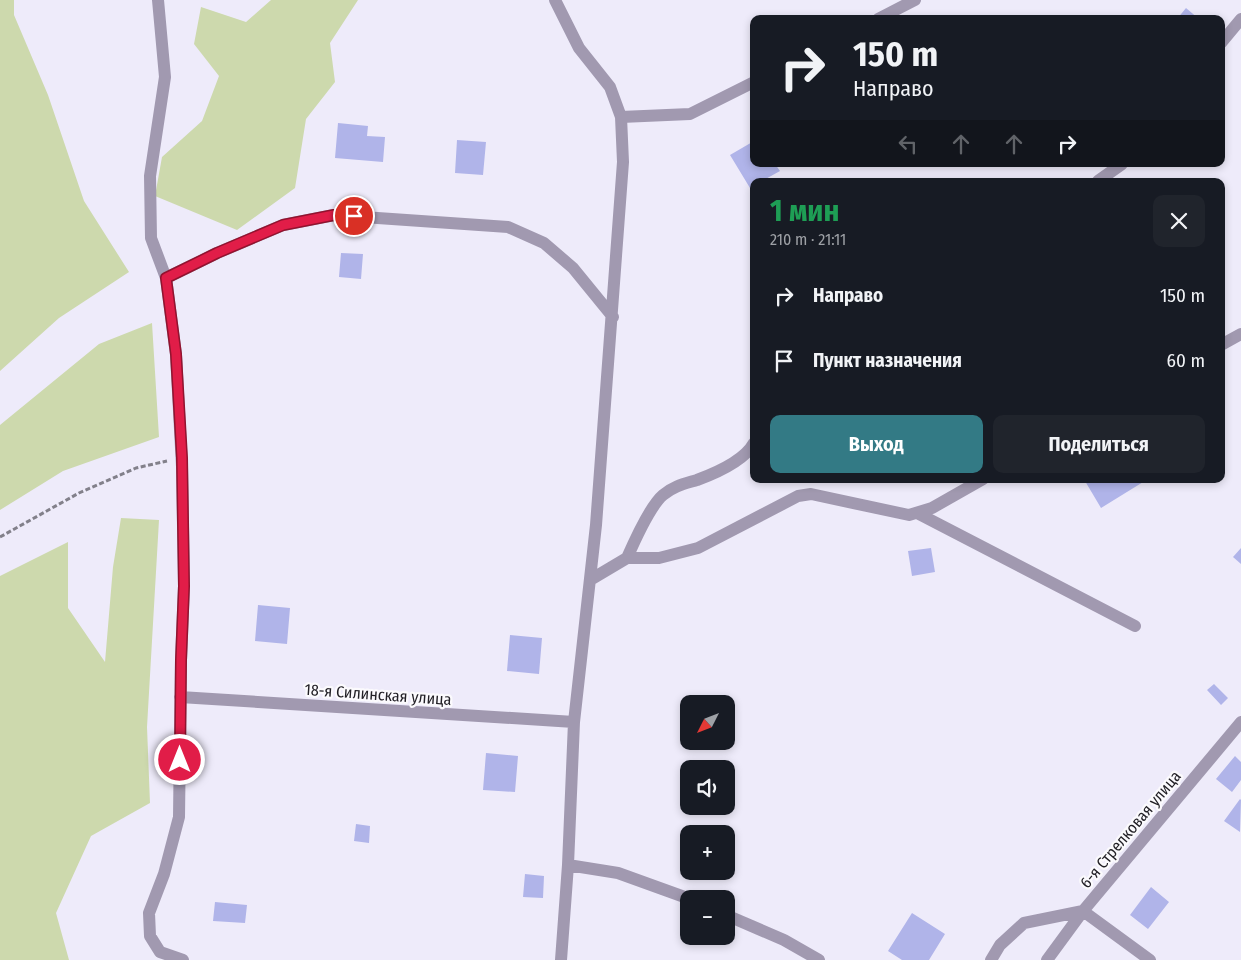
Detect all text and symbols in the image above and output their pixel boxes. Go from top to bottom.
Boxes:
text: 150 m [853,33,938,75]
icon: right [770,35,835,100]
text: Направо [853,75,934,102]
icon: left [894,130,922,158]
icon: ahead [947,130,975,158]
icon: ahead [1000,130,1028,158]
icon: right [1053,130,1081,158]
text: 1 мин [770,193,839,229]
pin [333,195,375,237]
button: close [1153,195,1205,247]
icon: arrive [340,202,368,230]
text: 210 m · 21:11 [770,230,846,249]
icon: right [770,282,798,310]
text: Направо [813,284,883,307]
text: 150 m [1160,284,1205,307]
icon: arrive [770,347,798,375]
text: Пункт назначения [813,349,962,372]
text: 60 m [1167,349,1205,372]
button: Выход [770,415,983,473]
button: Поделиться [993,415,1205,473]
street label: 18-я Силинская улица [304,680,452,709]
north arrow [680,695,735,750]
map controls [680,695,735,945]
position arrow [153,733,205,785]
button: sound [680,760,735,815]
street label: 6-я Стрелковая улица [1076,767,1185,892]
button: + [680,825,735,880]
button: − [680,890,735,945]

